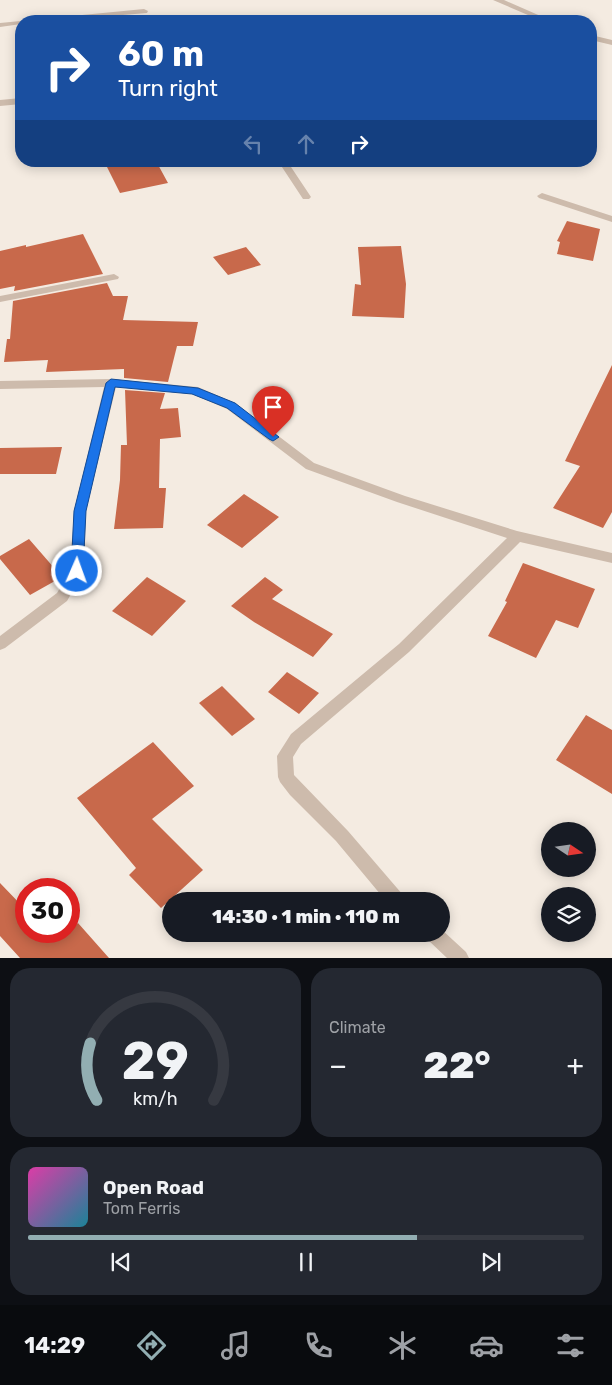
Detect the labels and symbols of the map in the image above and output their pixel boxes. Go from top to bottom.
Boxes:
pin [252,386,294,437]
position arrow [50,544,102,596]
north arrow [541,822,596,878]
speed limit sign: 30 [15,878,80,943]

